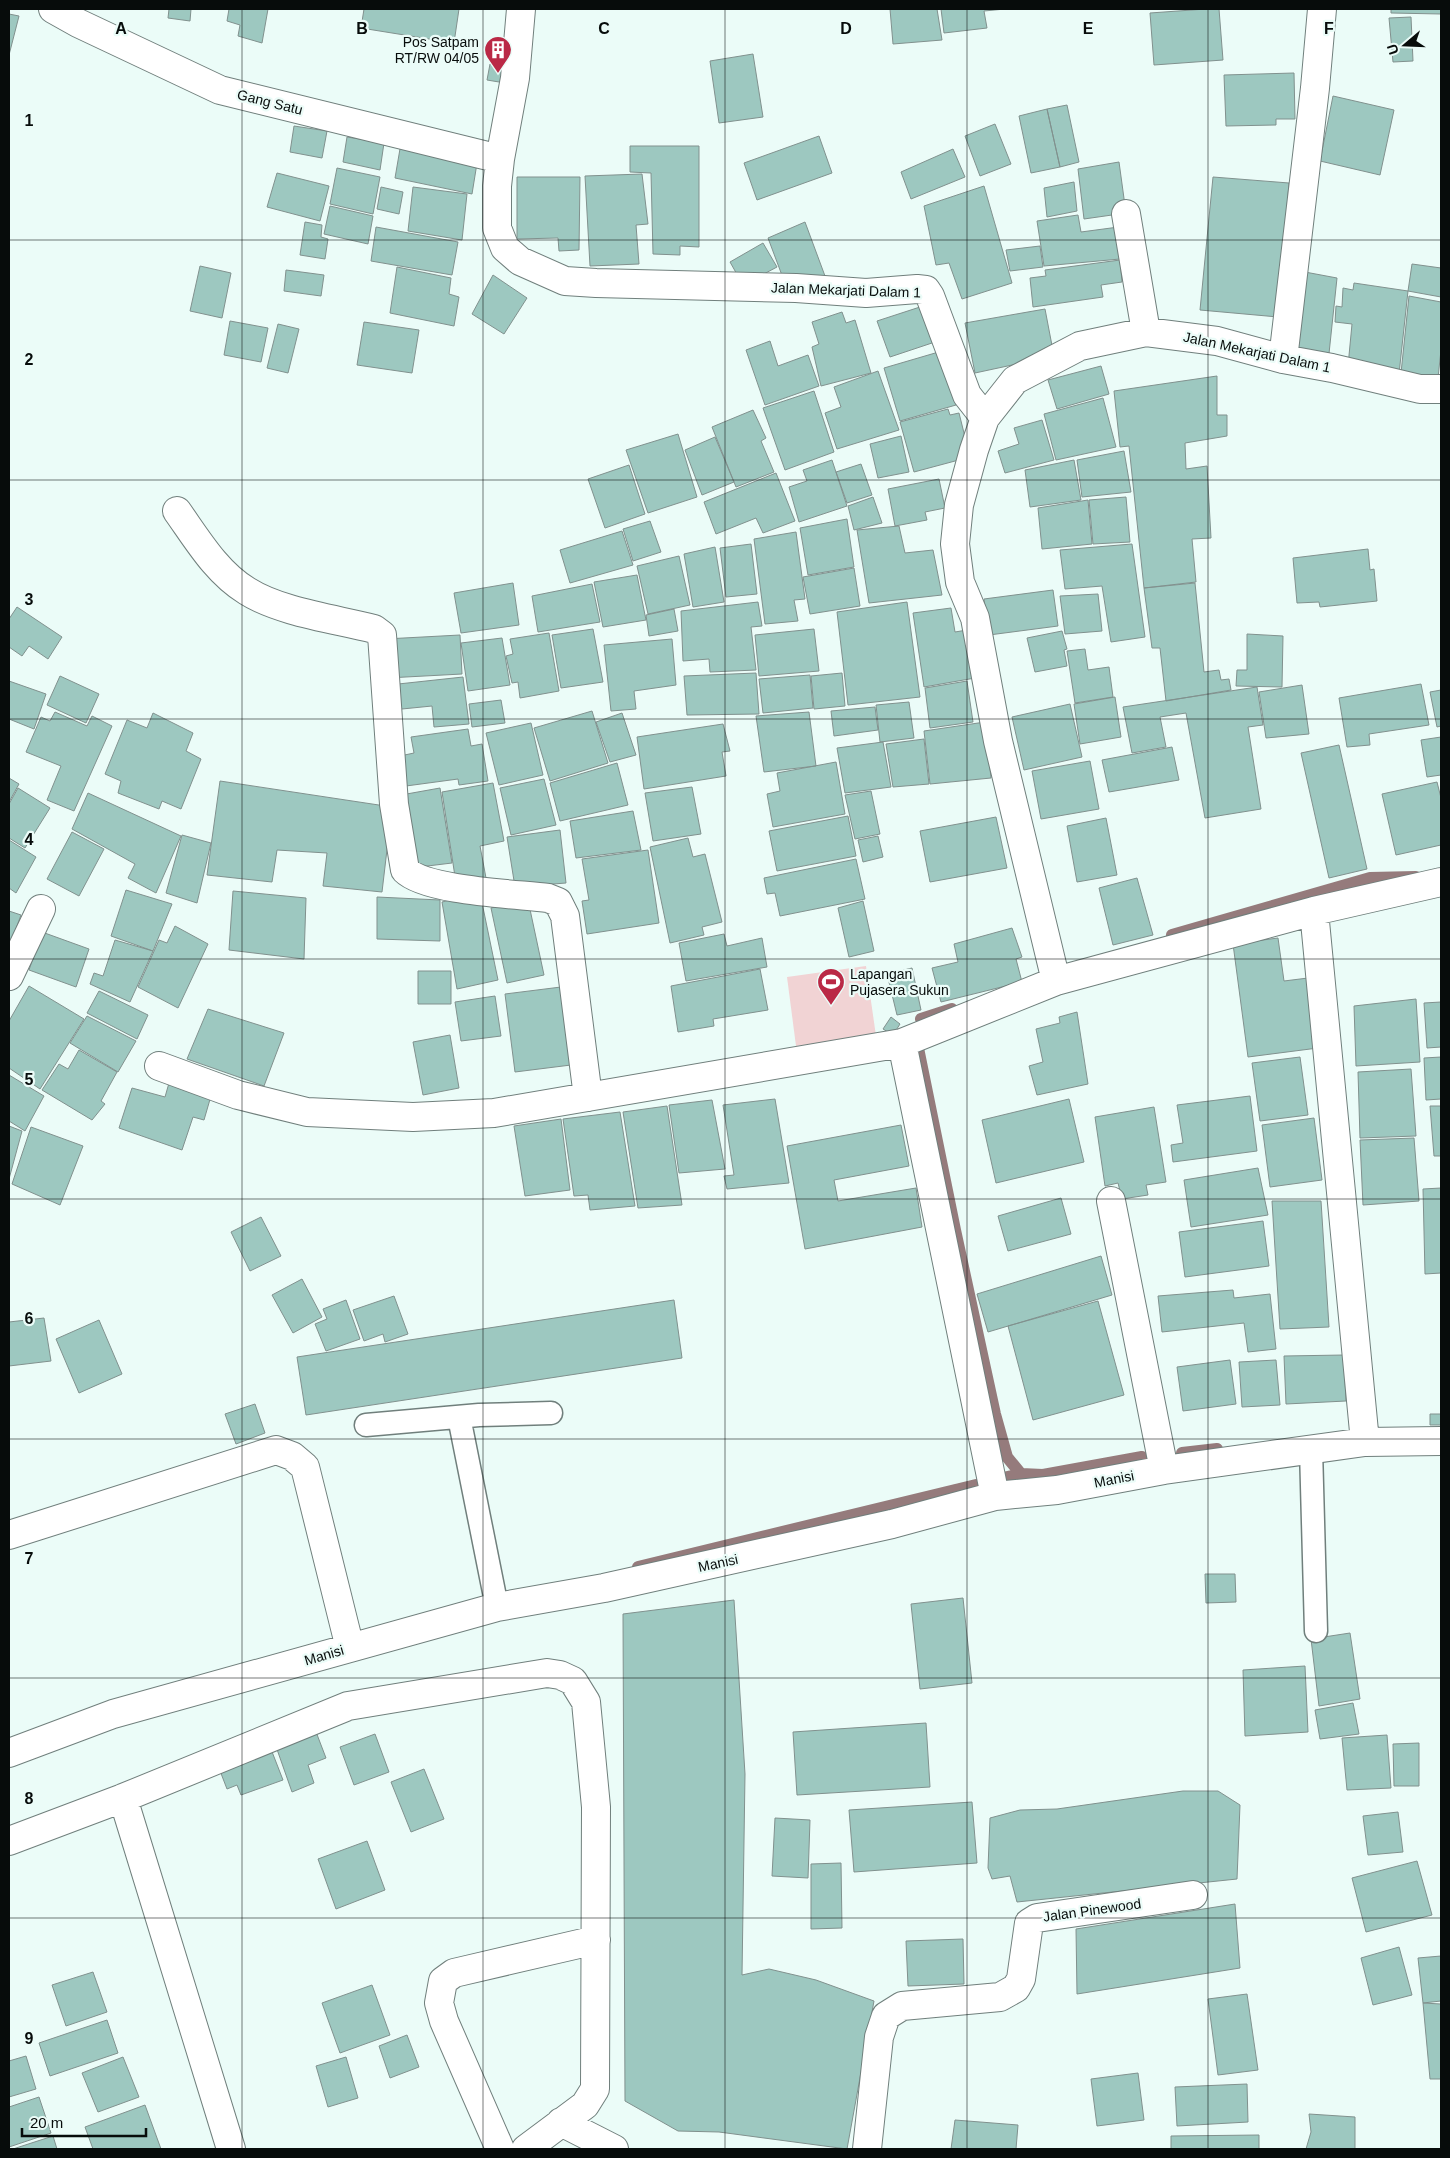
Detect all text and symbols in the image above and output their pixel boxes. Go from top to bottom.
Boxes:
text: A [115,20,127,37]
text: B [356,20,368,37]
text: C [598,20,610,37]
text: D [840,20,852,37]
text: E [1083,20,1094,37]
text: F [1324,20,1334,37]
north arrow [1380,20,1430,70]
place label: Pos Satpam RT/RW 04/05 [395,34,479,66]
building icon: Pos Satpam RT/RW 04/05 [483,35,513,74]
text: U [1383,42,1402,57]
street label: Gang Satu [236,86,304,118]
text: 1 [25,112,34,129]
street label: Jalan Mekarjati Dalam 1 [771,279,922,301]
street label: Jalan Mekarjati Dalam 1 [1182,329,1332,375]
text: 2 [25,351,34,368]
text: 3 [25,591,34,608]
text: 4 [25,831,34,848]
place label: Lapangan Pujasera Sukun [850,966,949,998]
sports icon: Lapangan Pujasera Sukun [816,967,846,1006]
text: 5 [25,1071,34,1088]
text: 6 [25,1310,34,1327]
street label: Manisi [1093,1467,1135,1491]
text: 7 [25,1550,34,1567]
street label: Manisi [697,1551,739,1575]
street label: Manisi [302,1642,346,1668]
text: 8 [25,1790,34,1807]
street label: Jalan Pinewood [1042,1895,1142,1925]
text: 9 [25,2030,34,2047]
scale bar [22,2106,146,2138]
text: 20 m [30,2114,63,2131]

